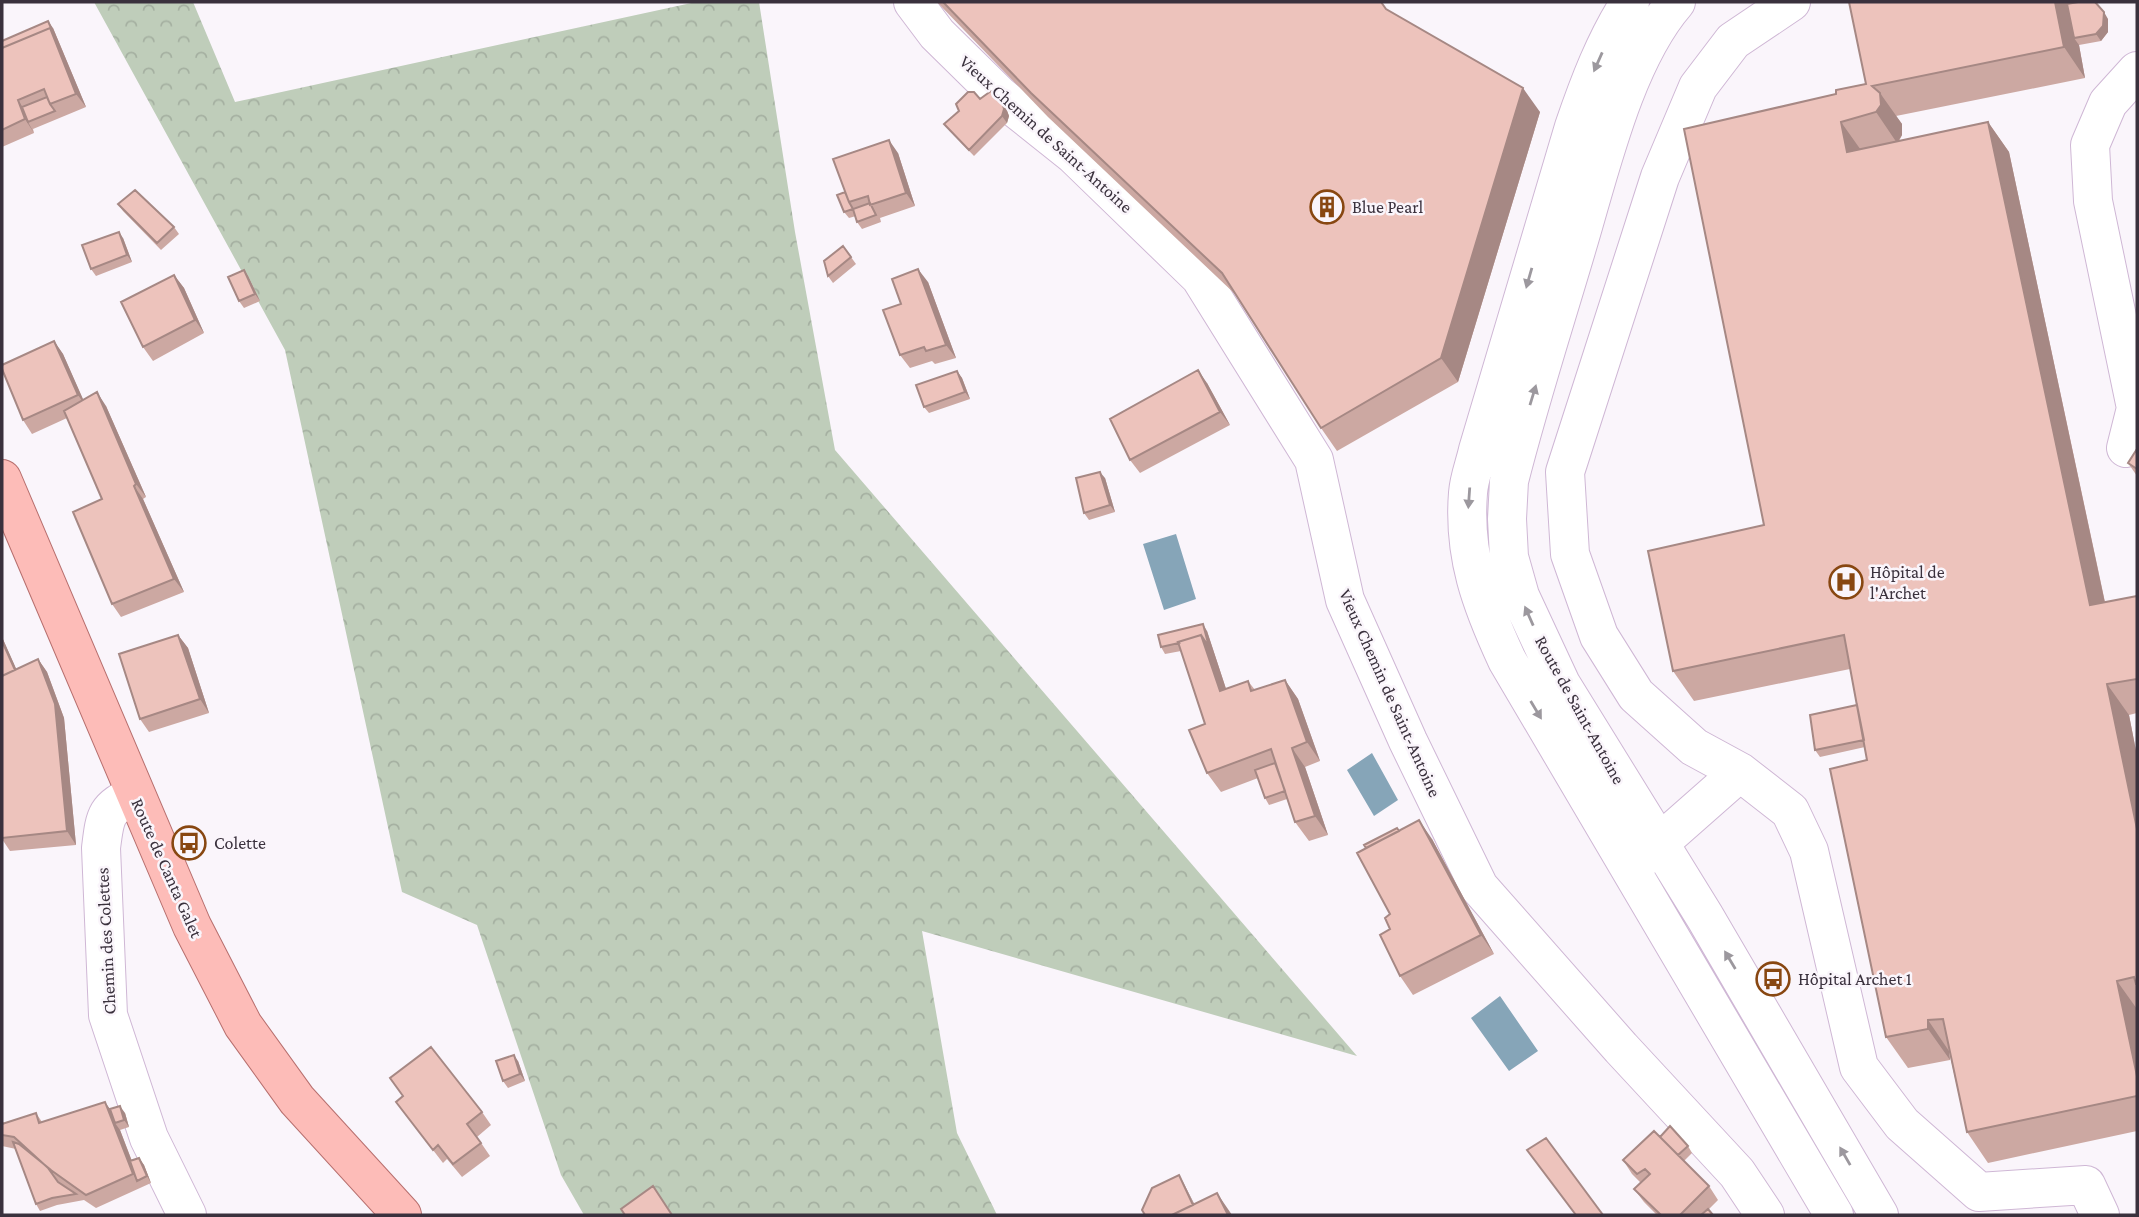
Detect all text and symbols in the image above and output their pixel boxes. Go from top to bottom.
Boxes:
street label: Vieux Chemin de Saint-Antoine [955,51,1137,217]
one-way arrow [1592,52,1604,72]
building icon: Blue Pearl [1308,188,1346,226]
place label: Blue Pearl [1352,197,1424,217]
one-way arrow [1523,268,1533,289]
one-way arrow [1528,385,1538,406]
one-way arrow [1463,487,1474,509]
place label: Hôpital de l'Archet [1870,562,1945,603]
hospital icon: Hôpital de l'Archet [1827,563,1865,601]
street label: Vieux Chemin de Saint-Antoine [1335,586,1445,800]
one-way arrow [1523,606,1535,626]
street label: Route de Saint-Antoine [1531,632,1629,788]
one-way arrow [1530,701,1542,720]
street label: Route de Canta Galet [127,795,207,942]
bus stop icon: Colette [170,824,208,862]
place label: Colette [214,833,266,853]
street label: Chemin des Colettes [92,867,120,1015]
one-way arrow [1724,951,1736,970]
bus stop icon: Hôpital Archet 1 [1754,960,1792,998]
place label: Hôpital Archet 1 [1798,969,1912,989]
one-way arrow [1839,1147,1851,1166]

